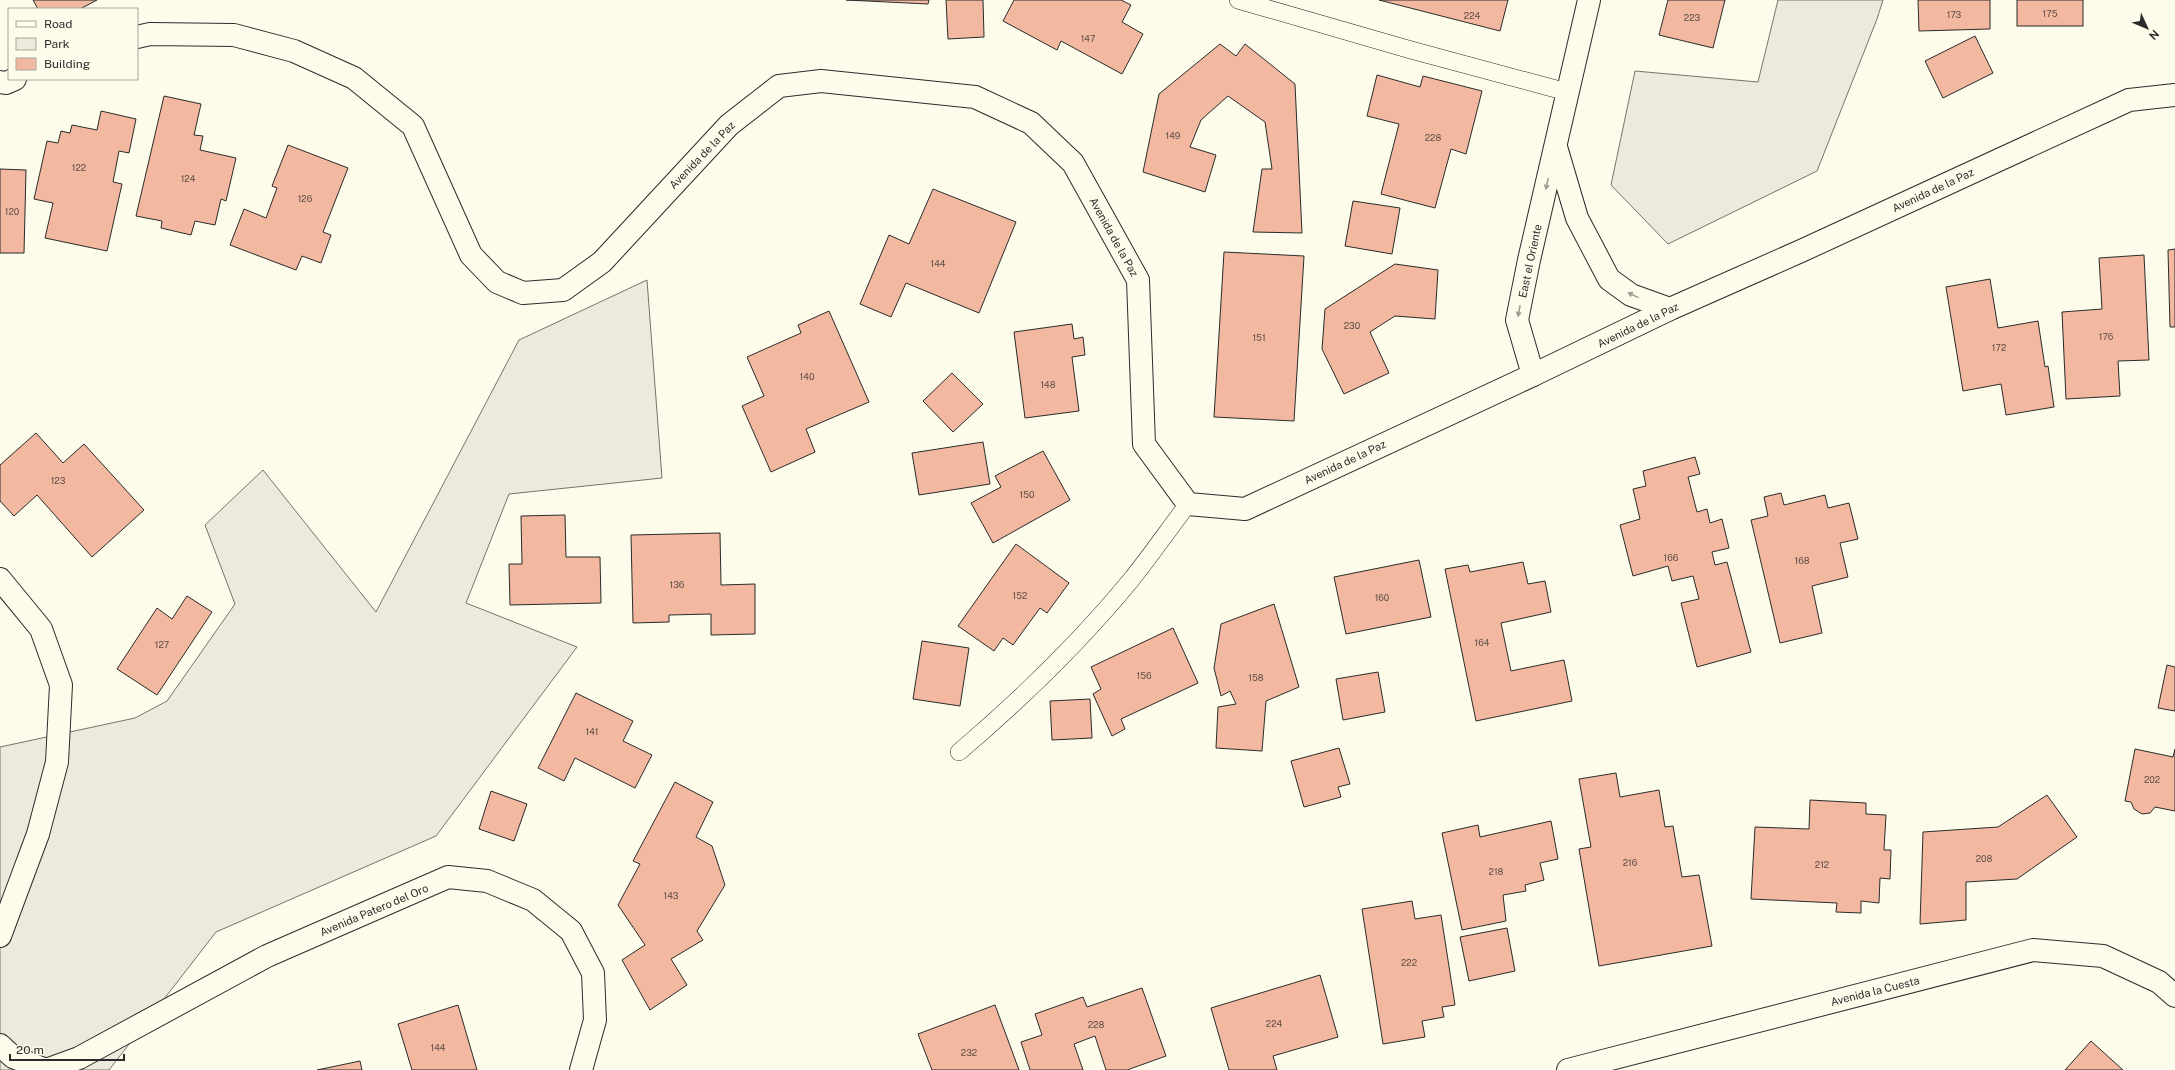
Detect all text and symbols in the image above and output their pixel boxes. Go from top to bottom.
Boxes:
legend [8,8,138,80]
house number: 175 [2043,8,2058,19]
north arrow [2127,8,2167,48]
house number: 173 [1947,9,1962,20]
house number: 224 [1464,10,1481,21]
house number: 223 [1684,12,1701,23]
text: Road [44,17,72,31]
text: N [2147,28,2161,42]
house number: 147 [1081,33,1095,44]
text: Park [44,37,70,51]
text: Building [44,57,90,71]
street label: Avenida de la Paz [667,119,737,191]
house number: 149 [1166,130,1181,141]
house number: 228 [1425,132,1441,143]
house number: 122 [72,162,86,173]
street label: Avenida de la Paz [1890,166,1976,214]
house number: 124 [181,173,196,184]
one-way arrow [1543,178,1549,190]
house number: 126 [298,193,313,204]
street label: Avenida de la Paz [1087,195,1141,279]
house number: 120 [5,206,20,217]
street label: East el Oriente [1516,223,1544,299]
house number: 144 [931,258,946,269]
one-way arrow [1628,292,1639,298]
street label: Avenida de la Paz [1595,300,1681,350]
one-way arrow [1516,305,1522,317]
house number: 230 [1344,320,1361,331]
house number: 176 [2099,331,2114,342]
house number: 151 [1252,332,1266,343]
house number: 172 [1992,342,2006,353]
house number: 140 [800,371,815,382]
house number: 148 [1040,379,1056,390]
street label: Avenida de la Paz [1302,438,1388,486]
house number: 123 [51,475,66,486]
house number: 150 [1020,489,1035,500]
house number: 166 [1664,552,1679,563]
house number: 168 [1794,555,1810,566]
house number: 136 [670,579,685,590]
house number: 152 [1013,590,1027,601]
house number: 160 [1375,592,1390,603]
house number: 164 [1475,637,1490,648]
house number: 127 [155,639,169,650]
house number: 156 [1136,670,1152,681]
house number: 158 [1248,672,1264,683]
house number: 141 [586,726,598,737]
house number: 202 [2144,774,2160,785]
house number: 208 [1976,853,1992,864]
house number: 216 [1623,857,1638,868]
house number: 212 [1815,859,1829,870]
house number: 218 [1489,866,1504,877]
street label: Avenida Patero del Oro [318,882,430,938]
house number: 143 [664,890,679,901]
house number: 222 [1401,957,1417,968]
street label: Avenida la Cuesta [1829,974,1921,1008]
house number: 224 [1266,1018,1283,1029]
house number: 228 [1088,1019,1104,1030]
scale bar [10,1036,124,1062]
house number: 144 [431,1042,446,1053]
text: 20 m [16,1043,44,1057]
house number: 232 [961,1047,977,1058]

